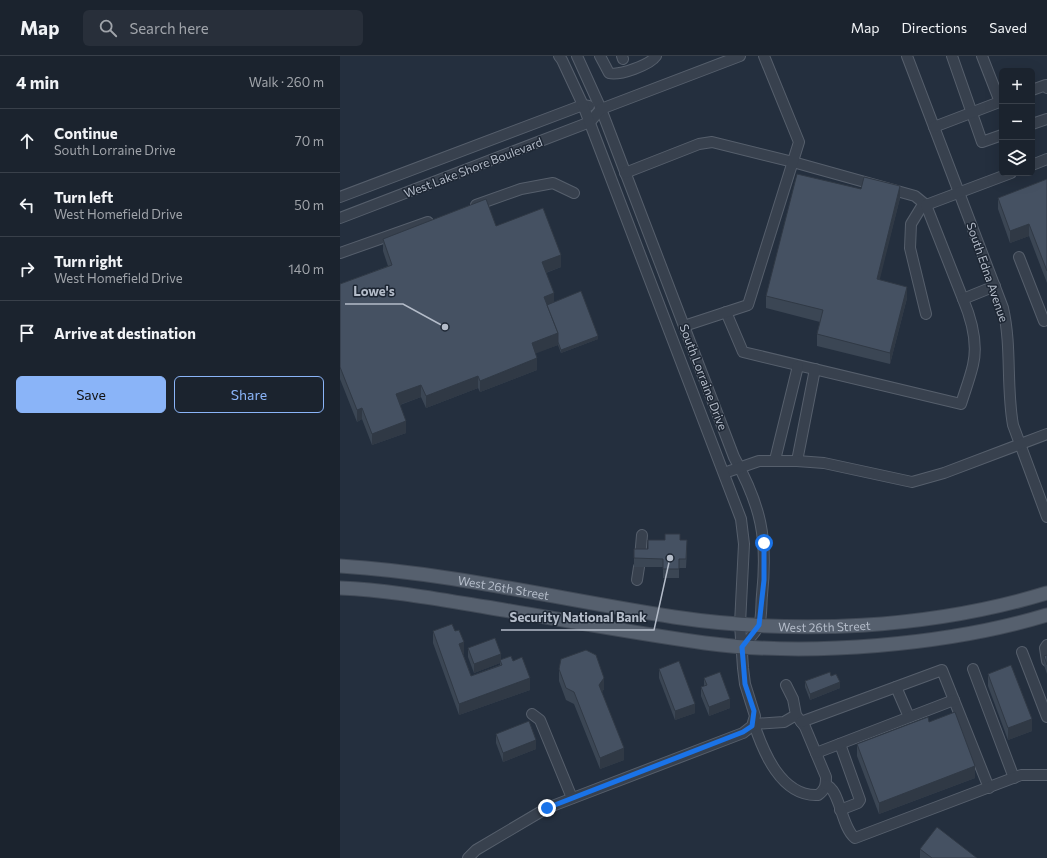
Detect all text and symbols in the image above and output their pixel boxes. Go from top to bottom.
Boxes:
search box [83,10,363,46]
text: Map [20,16,59,39]
icon: search [97,17,119,39]
text: Search here [129,19,209,37]
text: Map [851,19,880,36]
text: Directions [902,19,967,36]
text: Saved [989,19,1027,36]
map controls [999,68,1035,176]
button: + [999,68,1035,104]
text: 4 min [16,72,59,93]
text: Walk · 260 m [249,74,324,90]
button: − [999,104,1035,140]
text: Continue [54,124,118,142]
icon: ahead [16,130,38,152]
text: 70 m [295,133,324,149]
street label: West Lake Shore Boulevard [402,134,544,200]
button: layers [999,140,1035,176]
text: South Lorraine Drive [54,142,176,158]
text: Turn left [54,188,113,206]
icon: left [16,194,38,216]
text: 50 m [294,197,324,213]
text: West Homefield Drive [54,206,183,222]
street label: South Edna Avenue [964,220,1012,324]
text: Turn right [54,252,123,270]
icon: right [16,258,38,280]
text: 140 m [288,261,324,277]
text: West Homefield Drive [54,270,183,286]
callout: Lowe's [345,279,403,304]
text: Lowe's [353,283,395,299]
icon: arrive [16,322,38,344]
street label: South Lorraine Drive [677,322,731,432]
text: Arrive at destination [54,324,196,342]
button: Save [16,376,166,413]
button: Share [174,376,324,413]
route start [755,534,773,552]
street label: West 26th Street [457,573,550,602]
callout: Security National Bank [501,605,654,630]
text: Security National Bank [510,609,647,625]
street label: West 26th Street [778,618,871,634]
route end [538,799,556,817]

